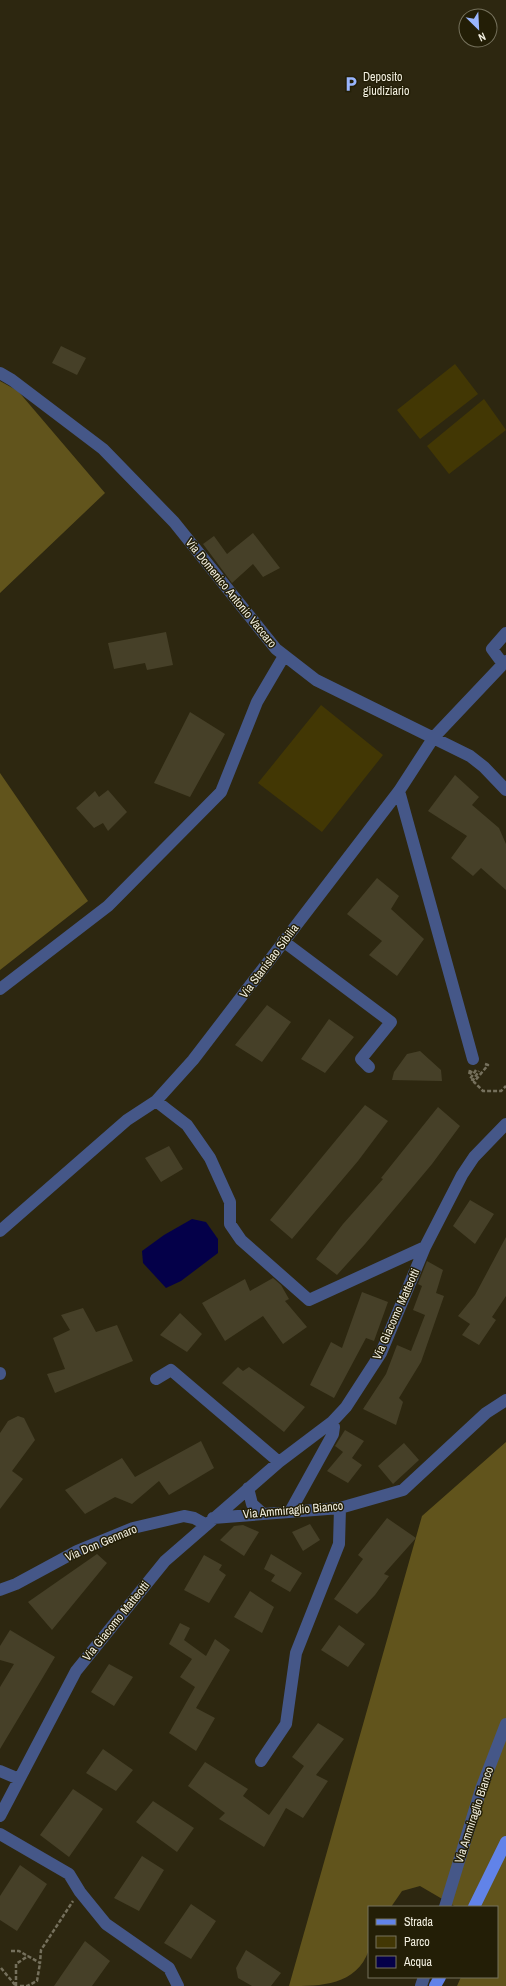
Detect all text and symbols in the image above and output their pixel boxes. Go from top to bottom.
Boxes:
north arrow [458,8,498,48]
text: N [476,29,488,45]
place label: Deposito giudiziario [363,69,410,99]
parking icon: Deposito giudiziario [342,75,360,93]
street label: Via Domenico Antonio Vaccaro [182,535,280,651]
street label: Via Stanislao Sibilia [236,920,302,1001]
street label: Via Giacomo Matteotti [369,1266,423,1362]
street label: Via Ammiraglio Bianco [242,1498,344,1522]
street label: Via Don Gennaro [63,1521,139,1565]
street label: Via Giacomo Matteotti [79,1578,153,1664]
street label: Via Ammiraglio Bianco [451,1765,497,1865]
legend [368,1906,498,1978]
text: Strada [404,1914,434,1930]
text: Parco [404,1934,430,1950]
text: Acqua [403,1954,432,1970]

